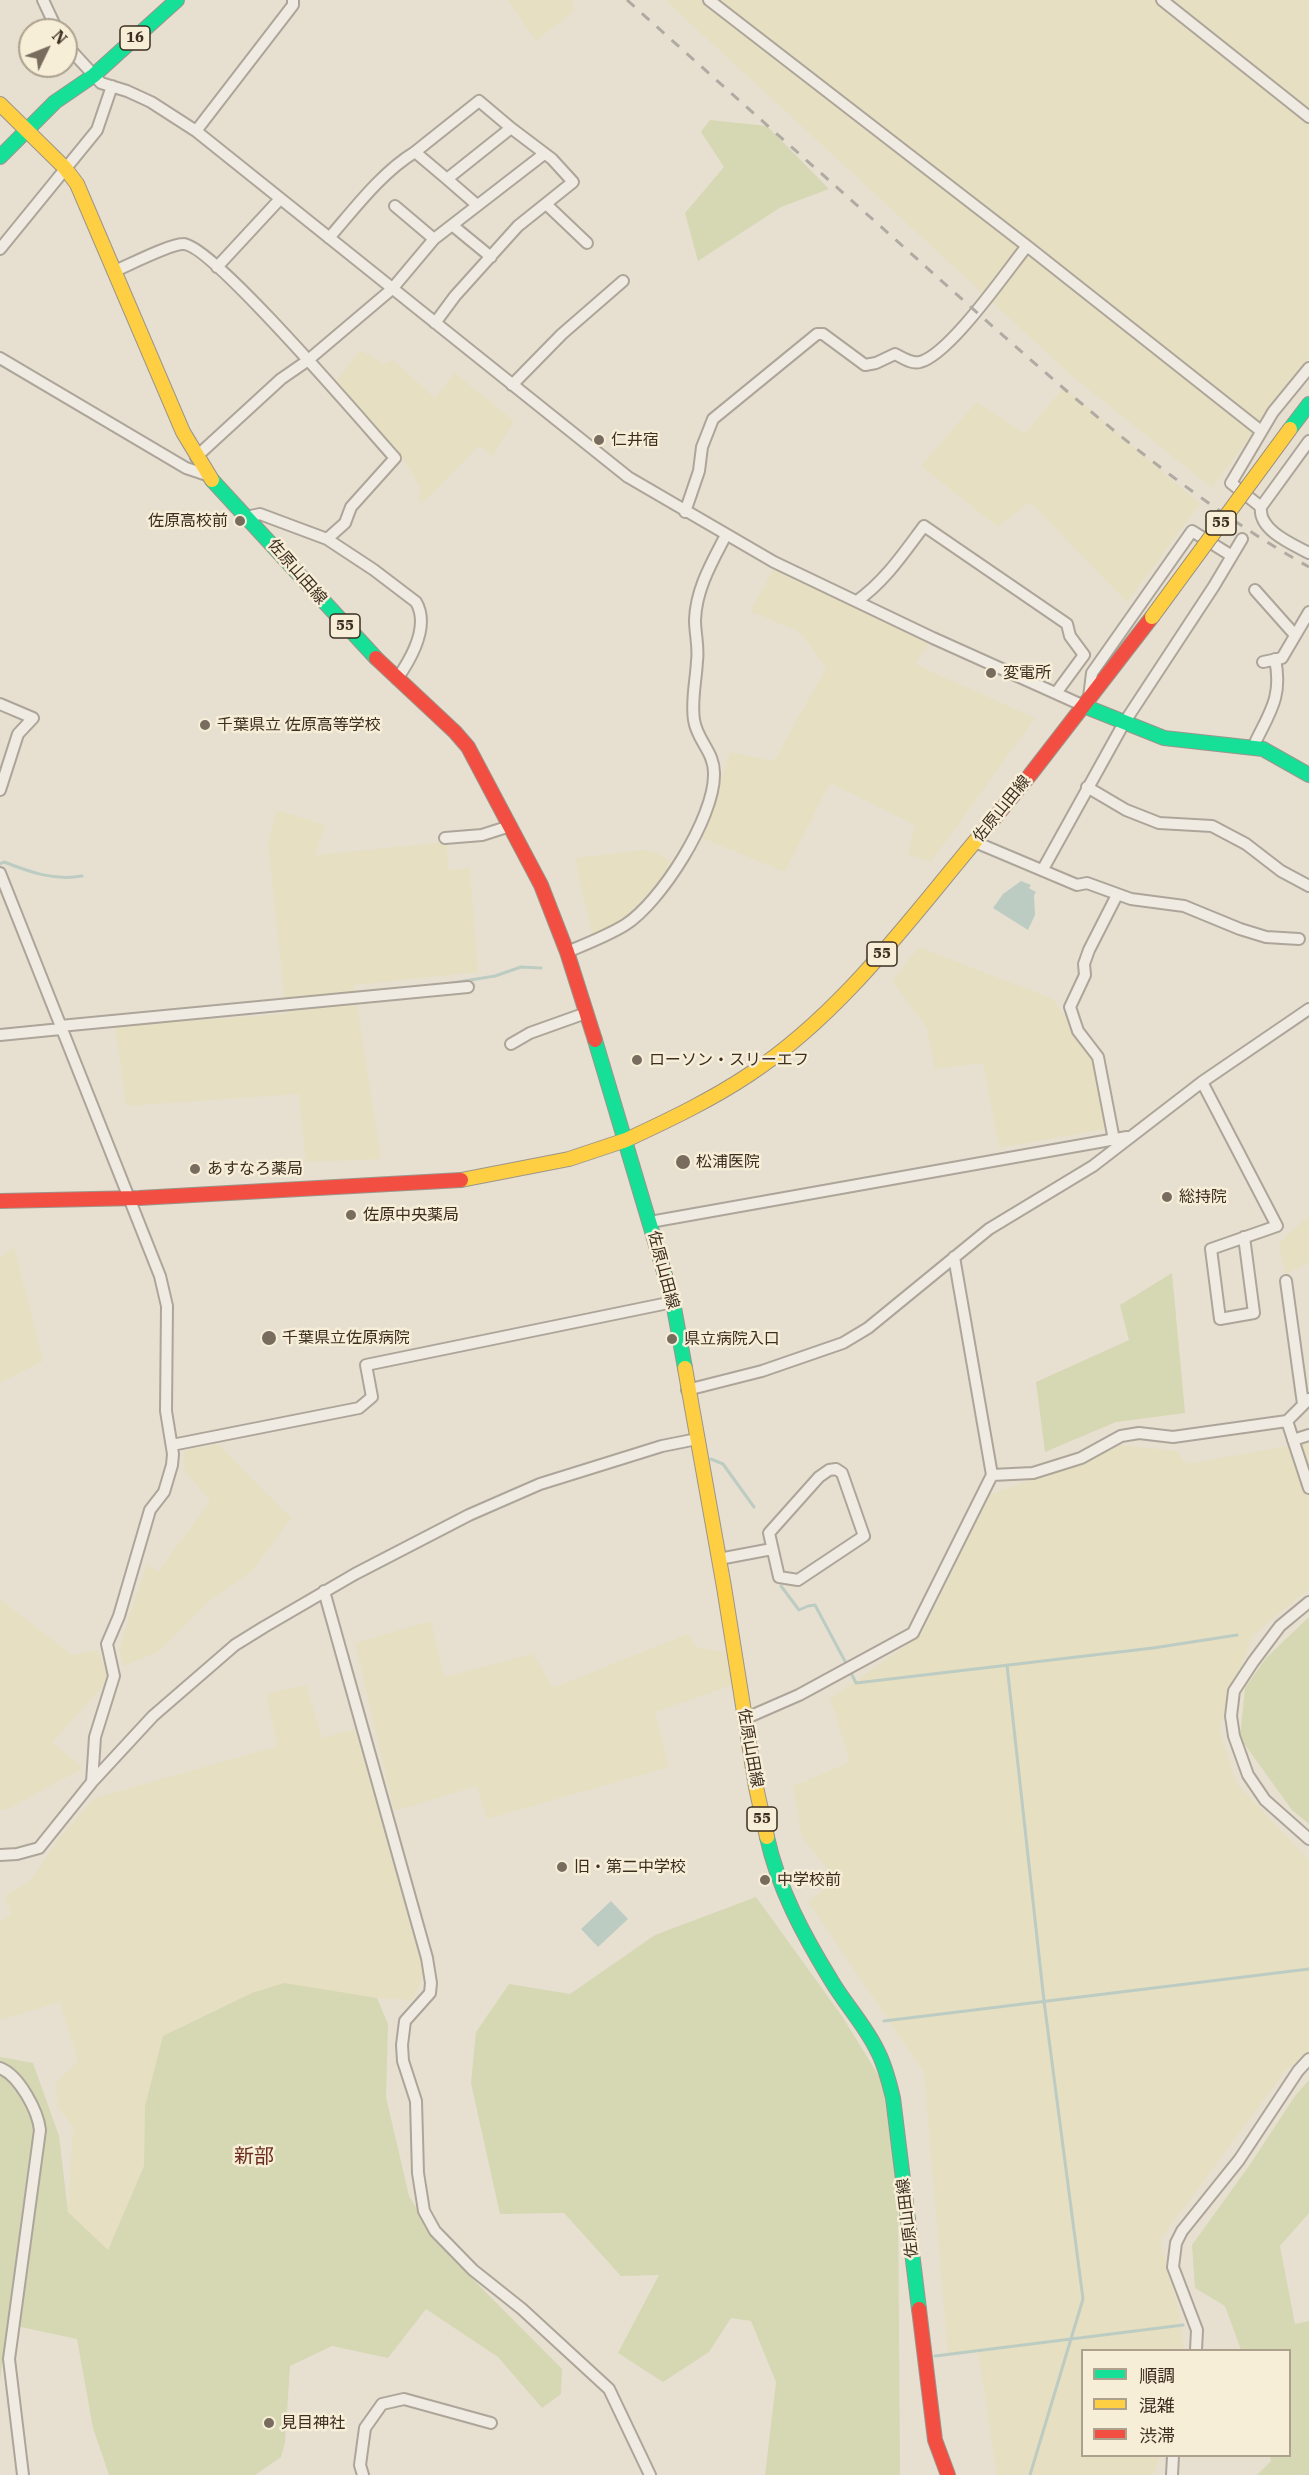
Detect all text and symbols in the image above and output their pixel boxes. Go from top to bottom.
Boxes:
north arrow [18,18,78,78]
text: N [48,26,71,49]
road number: 16 [120,26,150,50]
place label: 仁井宿 [611,430,659,450]
marker: 仁井宿 [592,433,606,447]
place label: 佐原高校前 [148,511,228,531]
road number: 55 [1206,511,1236,535]
marker: 佐原高校前 [233,514,247,528]
street label: 佐原山田線 [264,536,330,608]
road number: 55 [330,614,360,638]
place label: 変電所 [1003,663,1051,683]
marker: 変電所 [984,666,998,680]
place label: 千葉県立 佐原高等学校 [217,715,381,735]
marker: 千葉県立 佐原高等学校 [198,718,212,732]
street label: 佐原山田線 [969,772,1035,846]
road number: 55 [867,942,897,966]
place label: ローソン・スリーエフ [649,1050,809,1070]
marker: ローソン・スリーエフ [630,1053,644,1067]
place label: 松浦医院 [696,1152,760,1172]
marker: 松浦医院 [674,1153,692,1171]
place label: あすなろ薬局 [207,1159,303,1179]
marker: あすなろ薬局 [188,1162,202,1176]
place label: 総持院 [1179,1187,1227,1207]
marker: 総持院 [1160,1190,1174,1204]
place label: 佐原中央薬局 [363,1205,459,1225]
marker: 佐原中央薬局 [344,1208,358,1222]
street label: 佐原山田線 [643,1229,683,1311]
place label: 千葉県立佐原病院 [282,1328,410,1348]
marker: 千葉県立佐原病院 [260,1329,278,1347]
place label: 県立病院入口 [684,1329,780,1349]
marker: 県立病院入口 [665,1332,679,1346]
street label: 佐原山田線 [734,1707,766,1789]
road number: 55 [747,1807,777,1831]
place label: 旧・第二中学校 [574,1857,686,1877]
marker: 旧・第二中学校 [555,1860,569,1874]
place label: 中学校前 [777,1870,841,1890]
marker: 中学校前 [758,1873,772,1887]
district label: 新部 [234,2145,274,2169]
street label: 佐原山田線 [894,2177,922,2259]
legend [1081,2349,1291,2457]
text: 順調 [1139,2364,1175,2387]
text: 混雑 [1139,2394,1175,2417]
place label: 見目神社 [281,2413,345,2433]
marker: 見目神社 [262,2416,276,2430]
text: 渋滞 [1139,2424,1175,2447]

